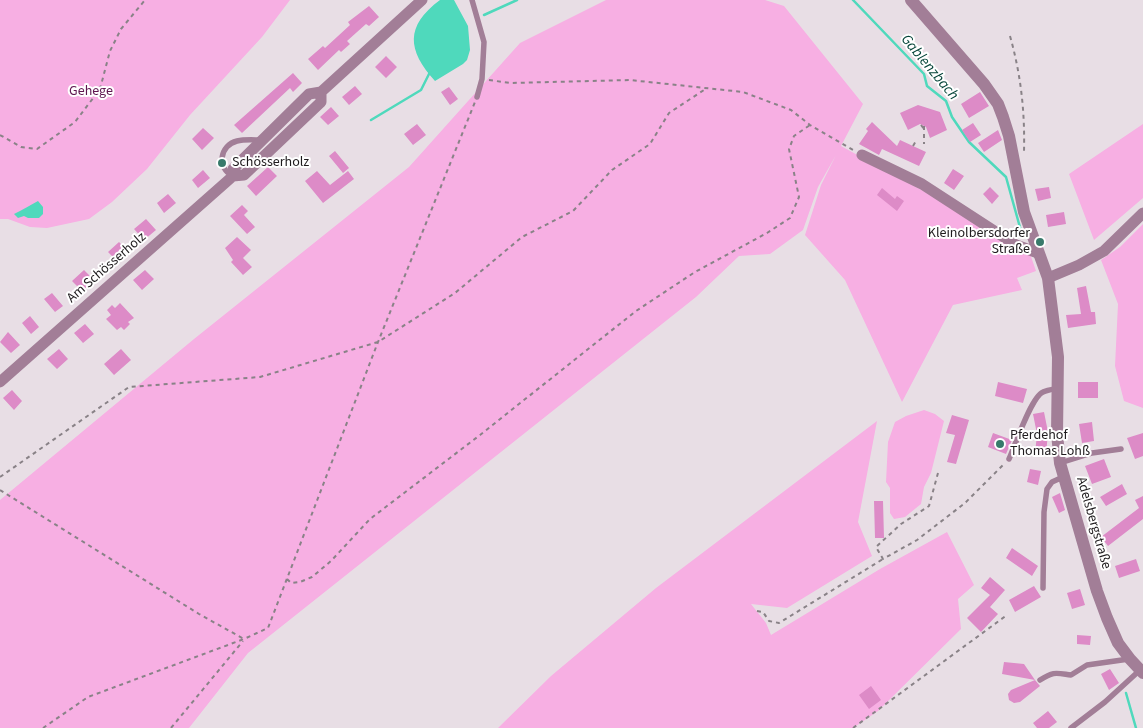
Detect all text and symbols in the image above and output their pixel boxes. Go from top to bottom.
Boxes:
water label: Gablenzbach [896,31,962,105]
park label: Gehege [69,84,113,100]
place label: Schösserholz [232,155,309,171]
marker: Schösserholz [216,157,228,169]
place label: Kleinolbersdorfer Straße [928,226,1030,258]
street label: Am Schösserholz [64,229,150,307]
marker: Kleinolbersdorfer Straße [1034,236,1046,248]
place label: Pferdehof Thomas Lohß [1010,428,1090,461]
marker: Pferdehof Thomas Lohß [994,438,1006,450]
street label: Adelsbergstraße [1072,475,1114,571]

